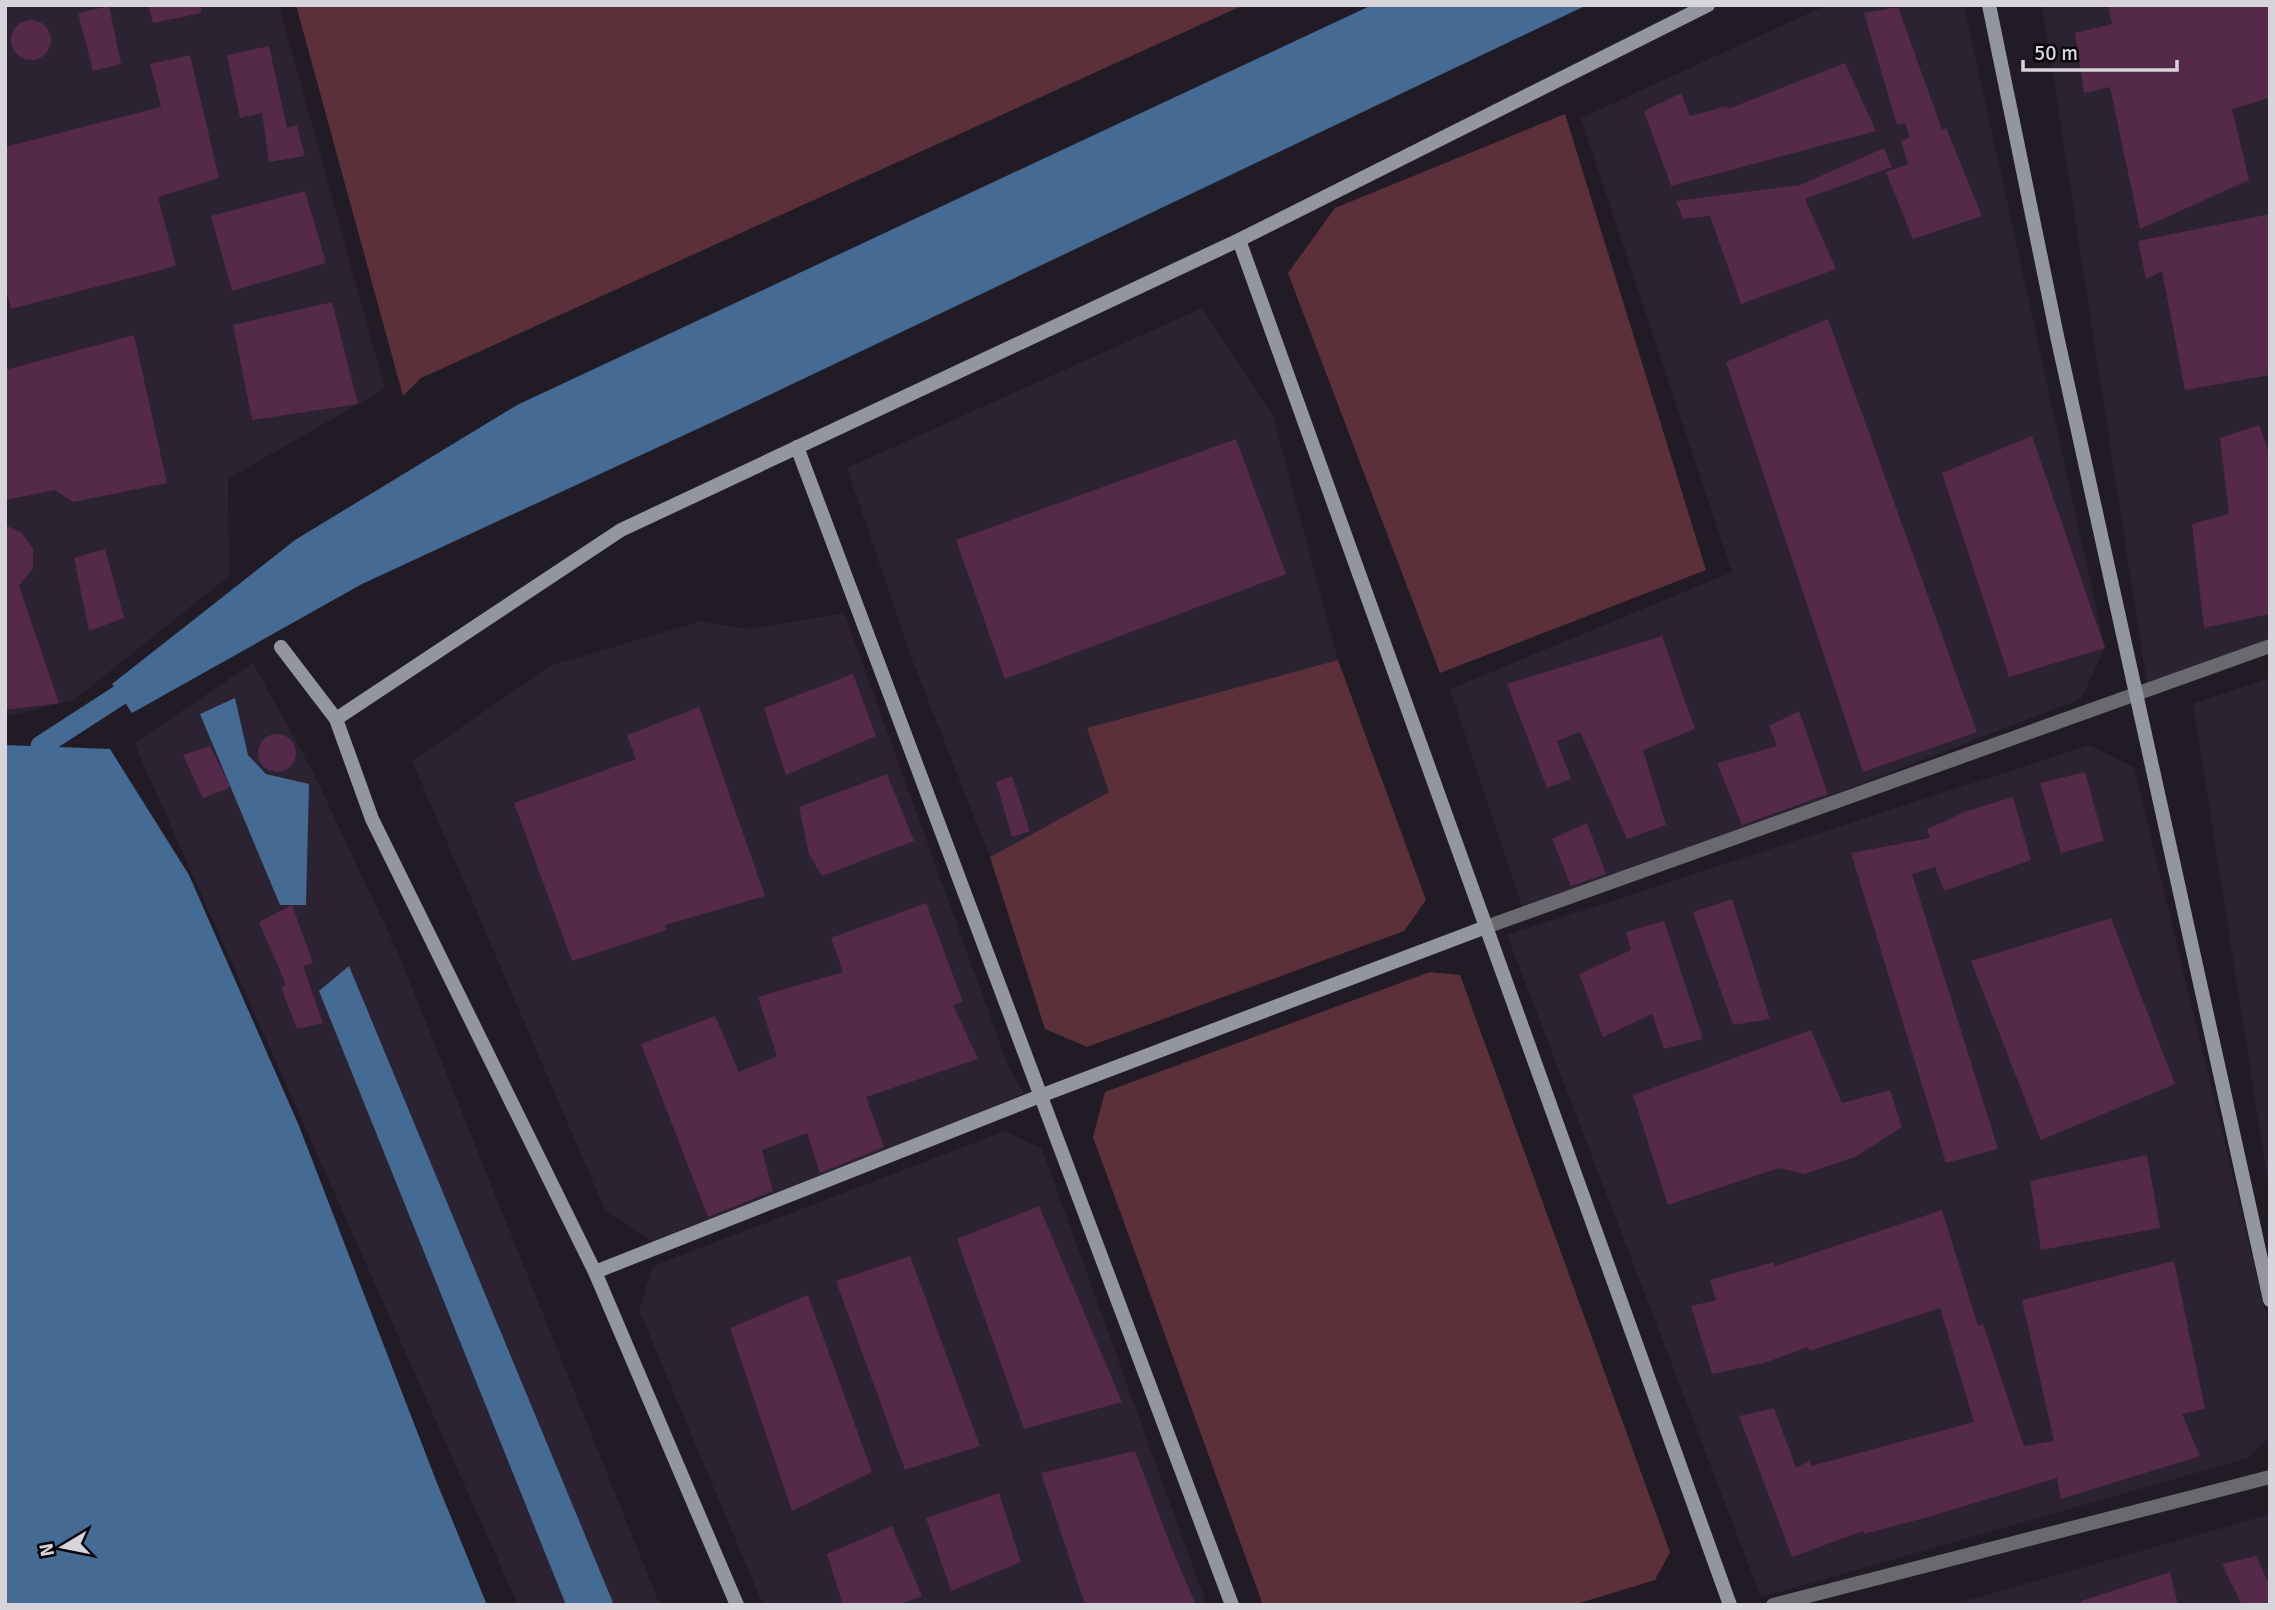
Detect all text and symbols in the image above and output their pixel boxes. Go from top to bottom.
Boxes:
scale bar [2023,28,2177,72]
text: 50 m [2034,40,2078,66]
north arrow [28,1512,98,1582]
text: N [34,1541,60,1558]

